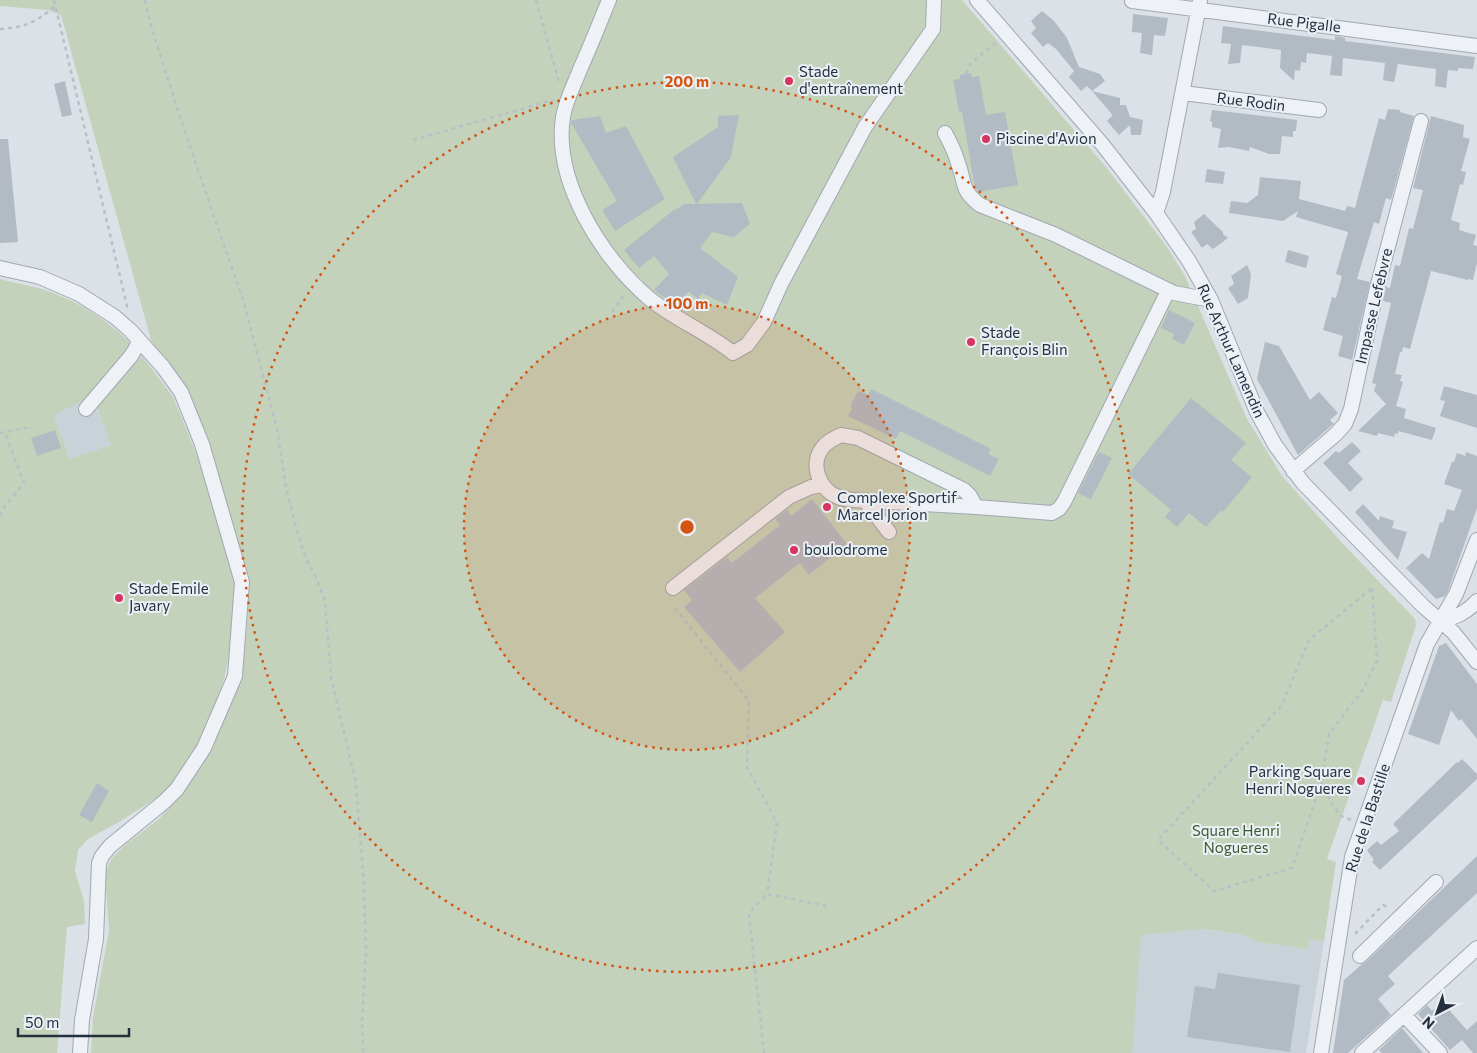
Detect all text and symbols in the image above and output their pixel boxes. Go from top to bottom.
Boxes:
street label: Rue Pigalle [1266,9,1342,35]
place label: Stade d'entraînement [799,62,903,97]
text: 200 m [665,72,709,90]
marker: Stade d'entraînement [783,75,795,87]
street label: Rue Rodin [1216,88,1286,114]
place label: Piscine d'Avion [996,129,1097,147]
marker: Piscine d'Avion [980,133,992,145]
street label: Impasse Lefebvre [1351,246,1395,365]
street label: Rue Arthur Lamendin [1194,281,1270,420]
text: 100 m [666,294,708,312]
place label: Stade François Blin [981,323,1068,358]
marker: Stade François Blin [965,336,977,348]
place label: Complexe Sportif Marcel Jorion [837,488,957,523]
marker: Complexe Sportif Marcel Jorion [821,501,833,513]
centre of rings [678,518,696,536]
place label: boulodrome [804,540,887,558]
marker: boulodrome [788,544,800,556]
place label: Stade Emile Javary [129,579,209,614]
marker: Stade Emile Javary [113,592,125,604]
street label: Rue de la Bastille [1341,761,1393,874]
place label: Parking Square Henri Nogueres [1245,762,1351,797]
marker: Parking Square Henri Nogueres [1355,775,1367,787]
park label: Square Henri Nogueres [1192,821,1280,856]
north arrow [1412,988,1462,1038]
scale bar [18,1006,129,1038]
text: 50 m [25,1013,59,1031]
text: N [1419,1013,1438,1033]

